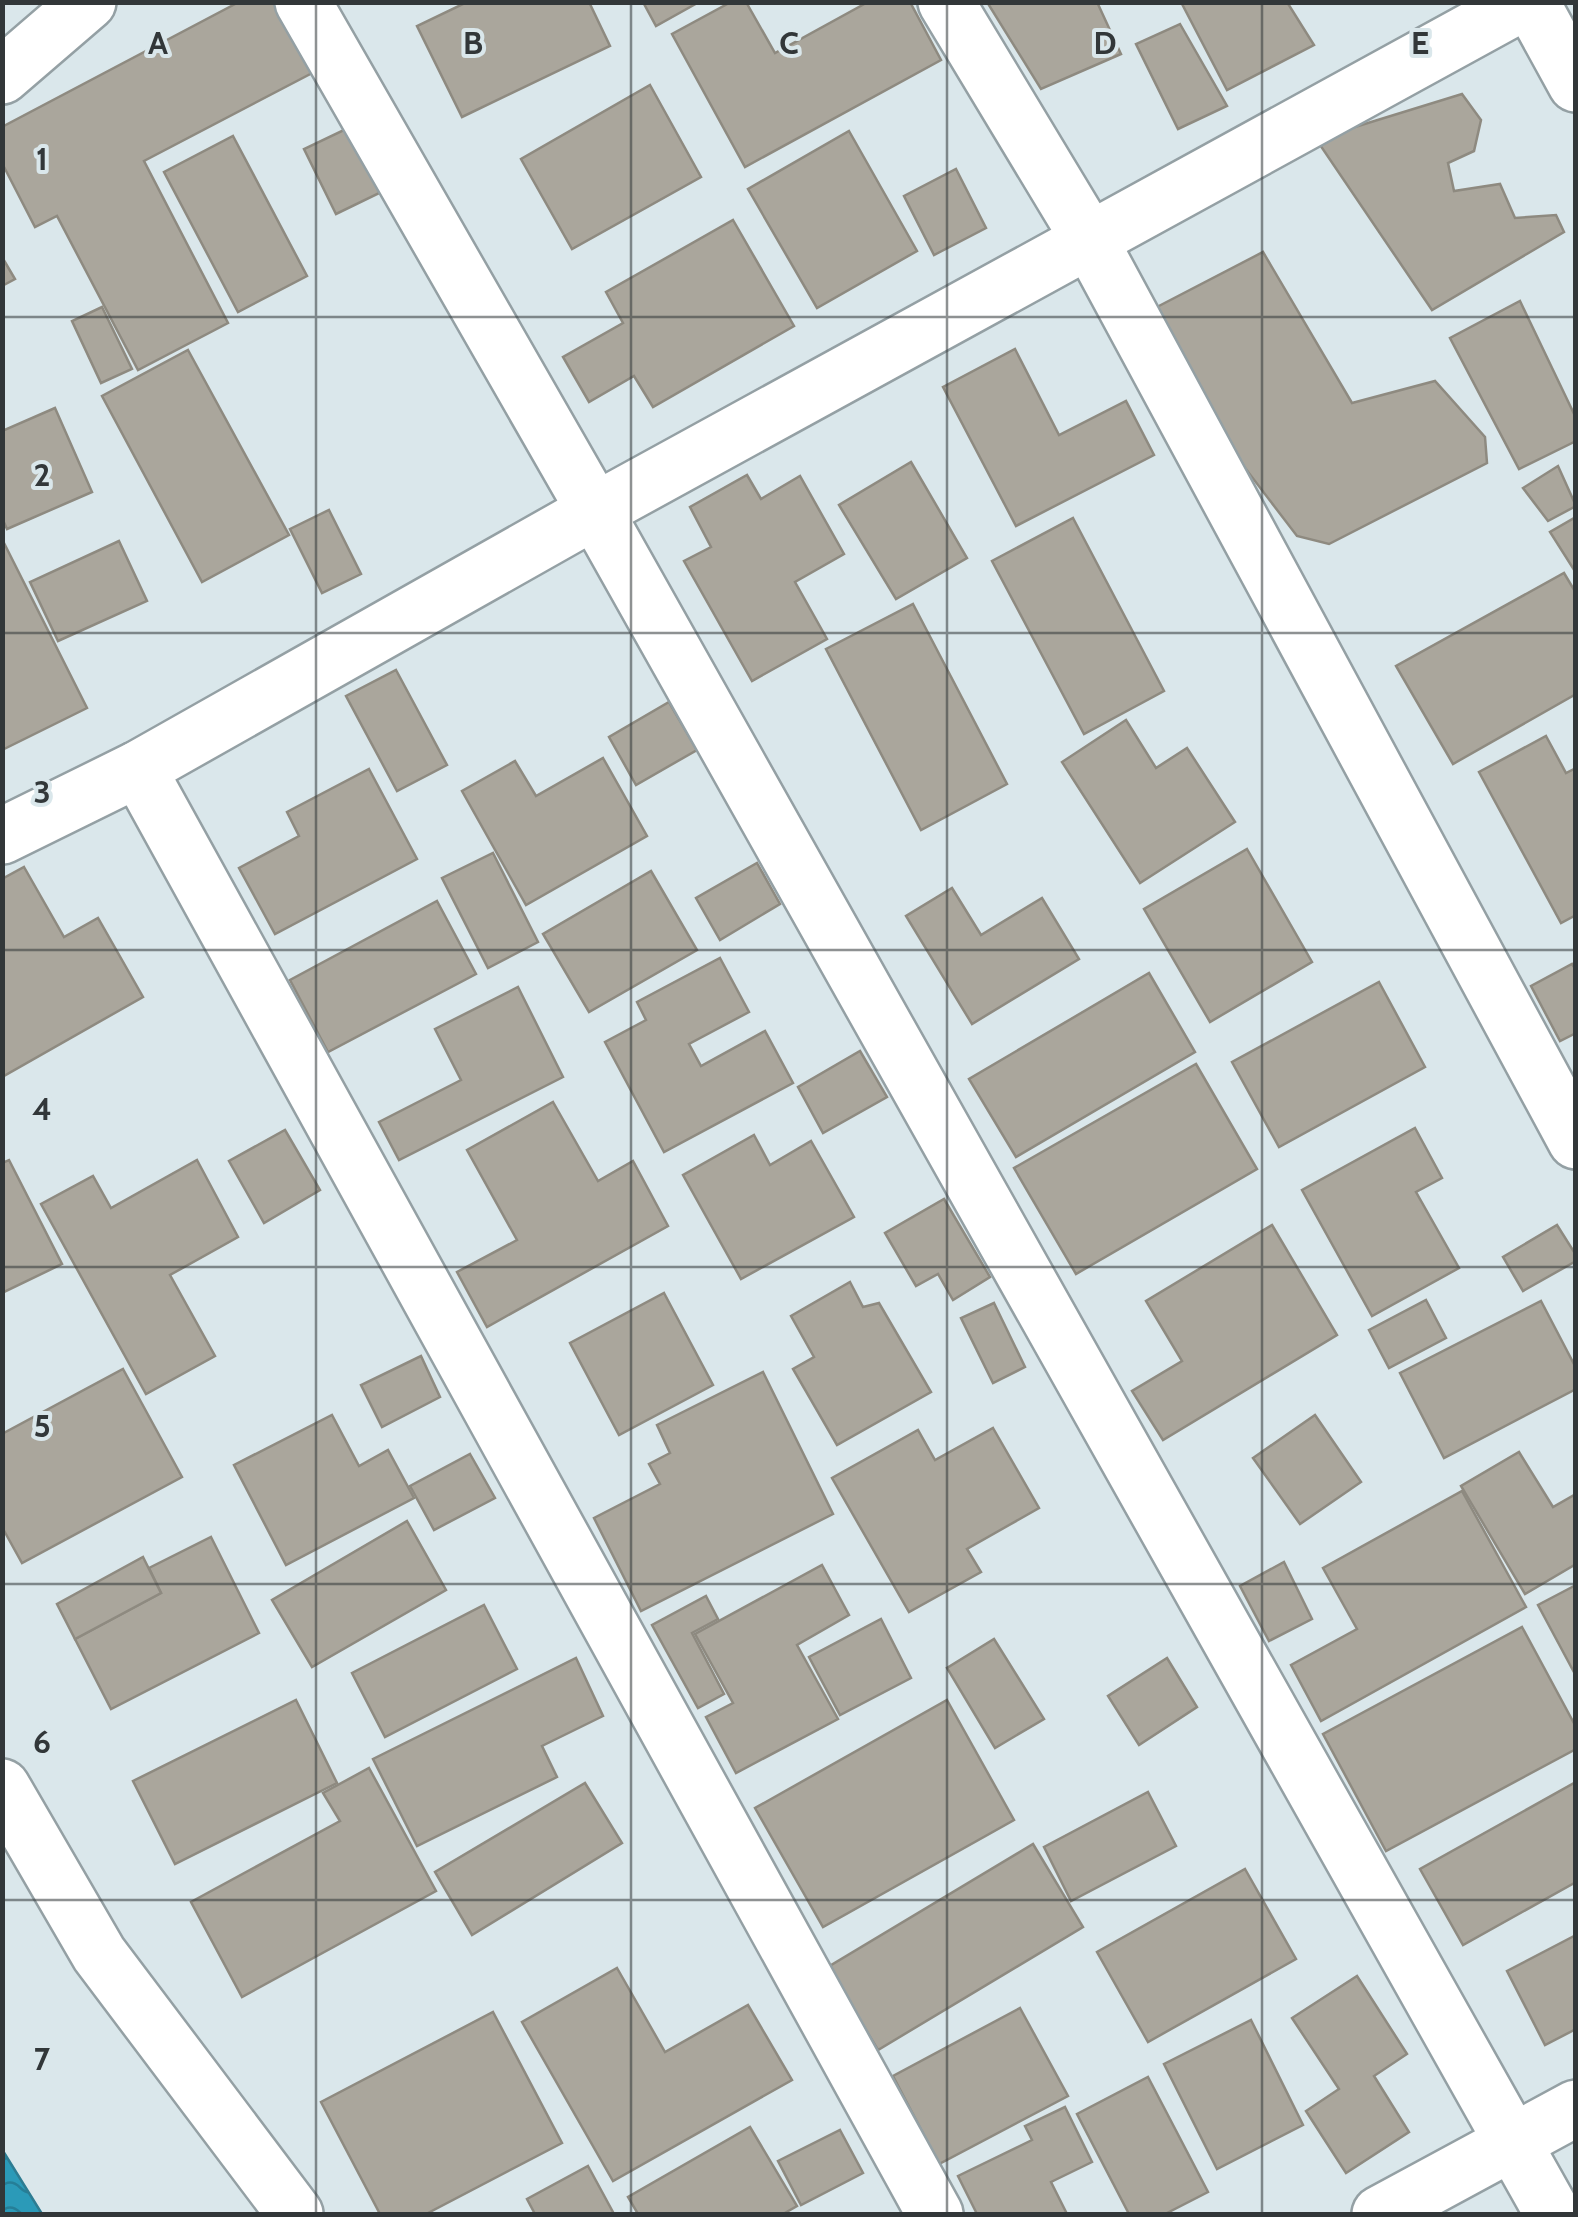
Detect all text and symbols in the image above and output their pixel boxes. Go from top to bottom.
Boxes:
text: A [148,23,168,62]
text: B [463,23,483,62]
text: C [779,23,799,62]
text: D [1093,23,1117,62]
text: E [1411,23,1429,62]
text: 1 [36,139,48,178]
text: 2 [34,455,50,494]
text: 3 [33,772,51,811]
text: 4 [32,1089,52,1128]
text: 5 [33,1406,51,1445]
text: 6 [33,1722,51,1761]
text: 7 [34,2039,51,2078]

